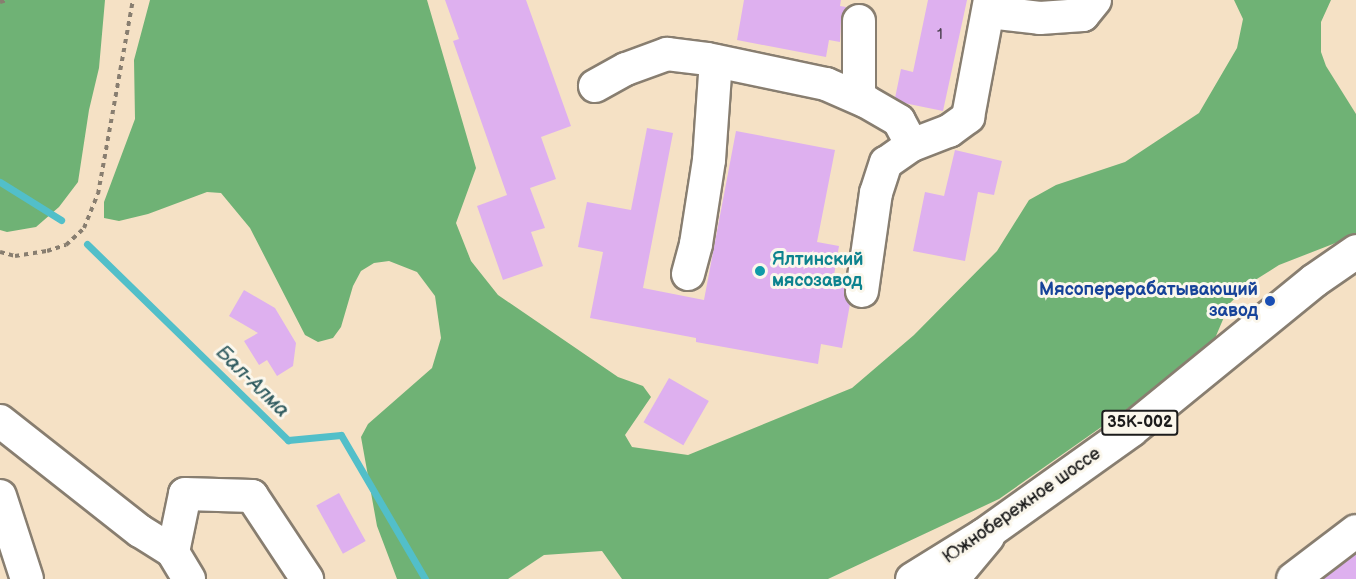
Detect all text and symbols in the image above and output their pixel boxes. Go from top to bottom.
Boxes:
house number: 1 [937,26,943,44]
place label: Ялтинский мясозавод [772,250,863,292]
marker: Ялтинский мясозавод [753,264,767,278]
place label: Мясоперерабатывающий завод [1039,280,1258,322]
marker: Мясоперерабатывающий завод [1263,294,1277,308]
water label: Бал-Алма [210,341,294,423]
road number: 35К-002 [1101,410,1179,436]
street label: Южнобережное шоссе [939,443,1105,569]

